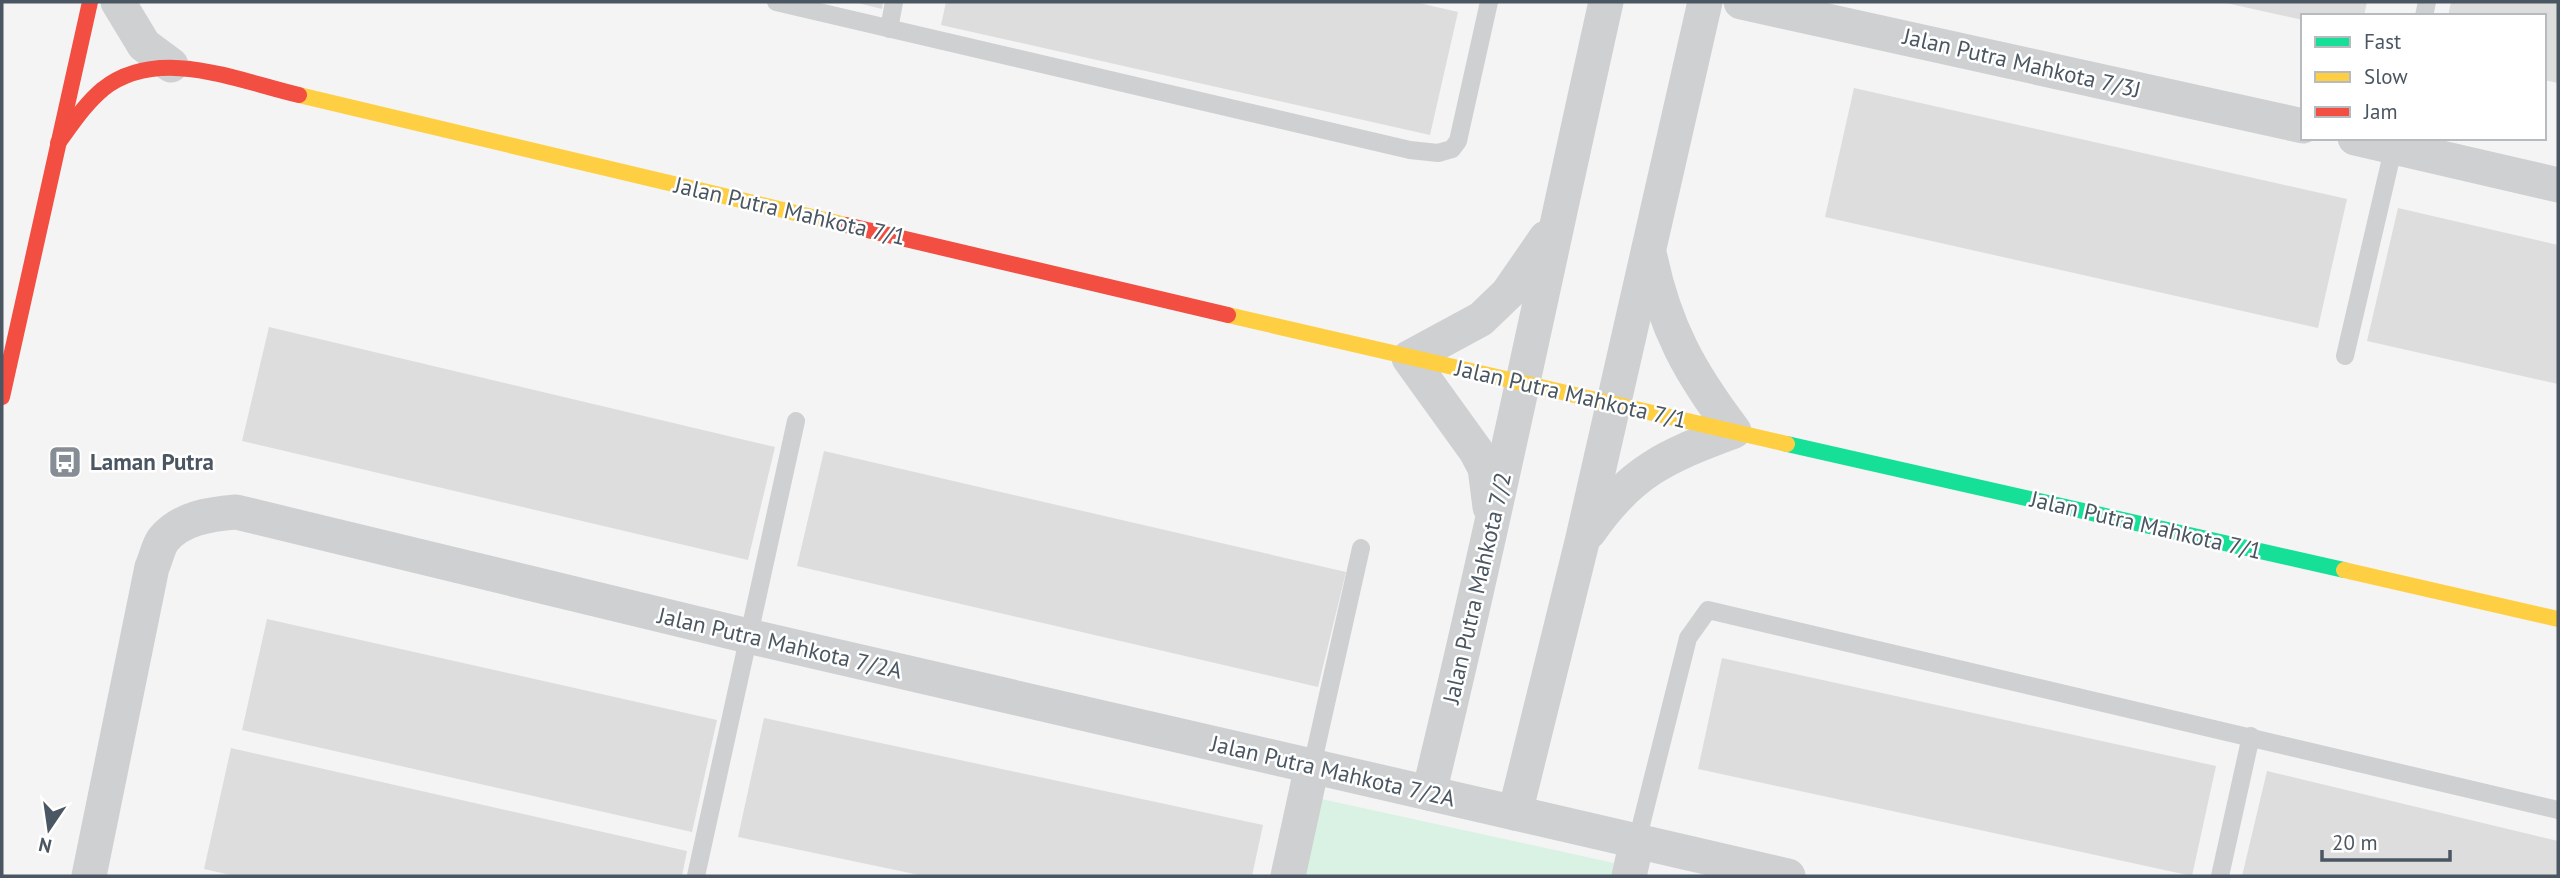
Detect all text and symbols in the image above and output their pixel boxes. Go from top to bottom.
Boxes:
legend [2301,14,2546,140]
street label: Jalan Putra Mahkota 7/3J [1899,21,2144,104]
text: Fast [2364,28,2401,55]
text: Slow [2364,63,2408,90]
text: Jam [2363,98,2398,125]
street label: Jalan Putra Mahkota 7/1 [671,170,909,251]
street label: Jalan Putra Mahkota 7/1 [1452,353,1690,434]
bus stop icon: Laman Putra [46,443,84,481]
place label: Laman Putra [90,447,214,476]
street label: Jalan Putra Mahkota 7/2 [1436,469,1517,707]
street label: Jalan Putra Mahkota 7/1 [2027,484,2265,565]
street label: Jalan Putra Mahkota 7/2A [654,600,906,685]
street label: Jalan Putra Mahkota 7/2A [1207,728,1459,813]
north arrow [14,794,84,864]
scale bar [2322,818,2450,862]
text: 20 m [2332,829,2378,856]
text: N [36,832,54,859]

